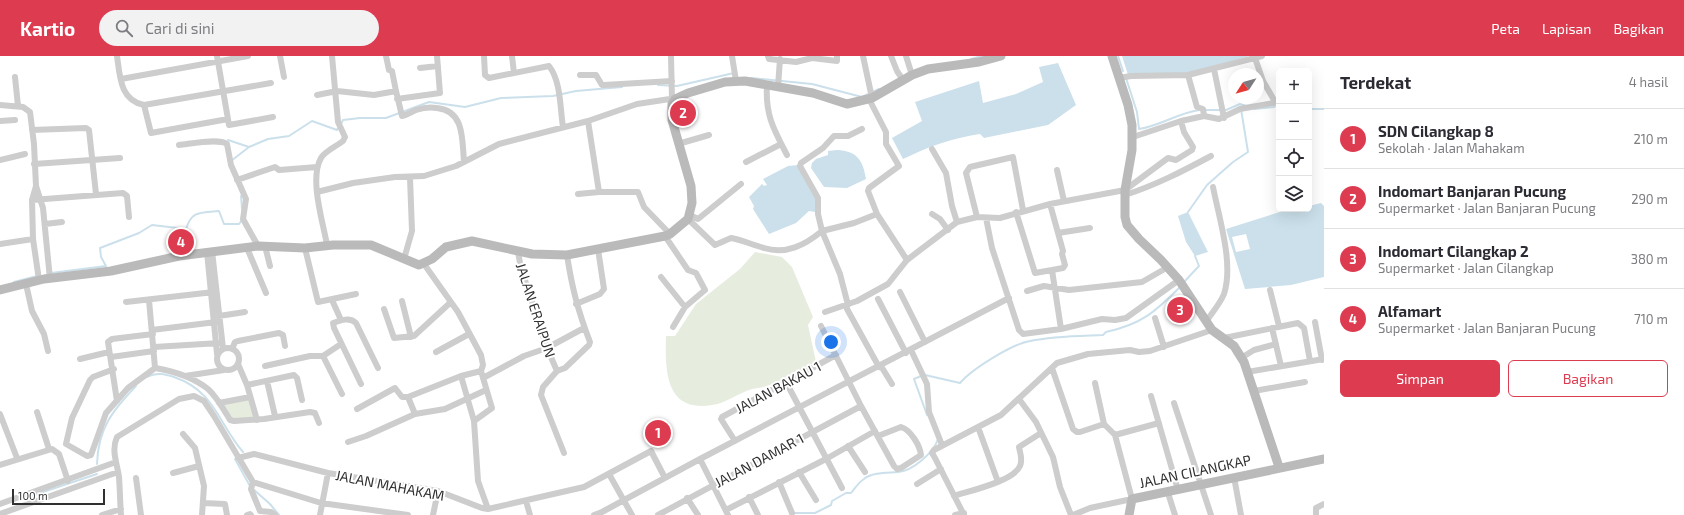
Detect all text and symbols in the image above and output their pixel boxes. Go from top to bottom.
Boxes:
search box [99,10,379,46]
text: Kartio [20,17,75,40]
icon: search [113,17,135,39]
text: Cari di sini [145,19,215,37]
text: Peta [1491,20,1520,37]
text: Lapisan [1542,20,1591,37]
text: Bagikan [1613,20,1664,37]
north arrow [1228,68,1264,104]
map controls [1276,68,1312,212]
button: + [1276,68,1312,104]
text: Terdekat [1340,72,1411,92]
text: 4 hasil [1629,74,1668,90]
pin: 2 [670,98,696,128]
button: − [1276,104,1312,140]
text: SDN Cilangkap 8 [1378,122,1494,140]
text: 1 [1350,131,1356,147]
text: 210 m [1633,131,1668,147]
button: locate [1276,140,1312,176]
text: Sekolah · Jalan Mahakam [1378,140,1525,156]
button: layers [1276,176,1312,212]
text: Indomart Banjaran Pucung [1378,182,1566,200]
text: 2 [1349,191,1357,207]
text: 290 m [1631,191,1668,207]
text: Supermarket · Jalan Banjaran Pucung [1378,200,1596,216]
pin: 4 [168,227,194,257]
text: Indomart Cilangkap 2 [1378,242,1529,260]
text: 3 [1349,251,1357,267]
text: 380 m [1631,251,1668,267]
street label: JALAN ERAIPUN [513,260,559,360]
text: Supermarket · Jalan Cilangkap [1378,260,1554,276]
pin: 3 [1167,295,1193,325]
text: Alfamart [1378,302,1441,320]
text: 4 [1349,311,1357,327]
text: 710 m [1634,311,1668,327]
text: Supermarket · Jalan Banjaran Pucung [1378,320,1596,336]
your location [821,332,841,352]
street label: JALAN BAKAU 1 [732,357,824,417]
button: Simpan [1340,360,1500,397]
button: Bagikan [1508,360,1668,397]
pin: 1 [645,418,671,448]
street label: JALAN DAMAR 1 [711,429,807,491]
street label: JALAN CILANGKAP [1138,451,1252,491]
street label: JALAN MAHAKAM [334,466,446,504]
scale bar [12,487,105,506]
text: 100 m [18,489,48,502]

